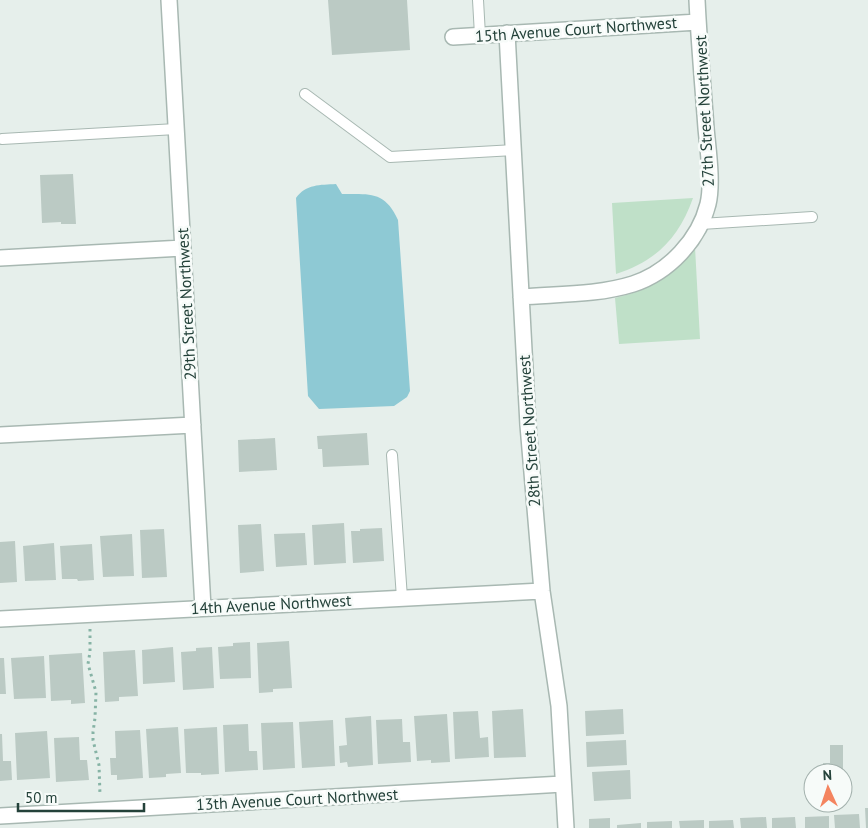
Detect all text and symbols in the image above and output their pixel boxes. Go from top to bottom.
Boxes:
street label: 15th Avenue Court Northwest [474,12,678,46]
street label: 27th Street Northwest [690,34,718,187]
street label: 29th Street Northwest [172,227,200,381]
street label: 28th Street Northwest [514,354,544,508]
street label: 14th Avenue Northwest [190,590,352,618]
north arrow [803,763,853,813]
text: N [822,766,832,784]
scale bar [18,780,144,812]
street label: 13th Avenue Court Northwest [195,784,399,814]
text: 50 m [25,788,58,807]

